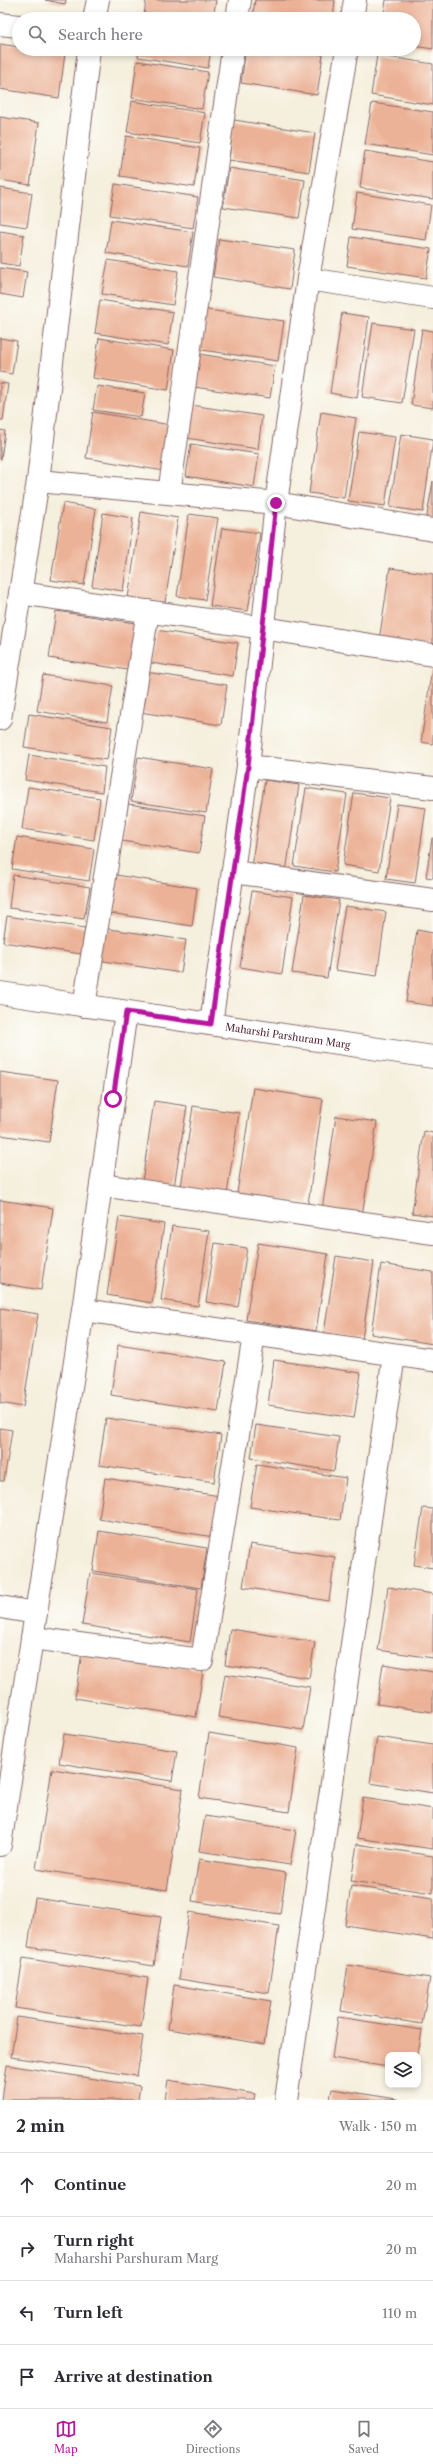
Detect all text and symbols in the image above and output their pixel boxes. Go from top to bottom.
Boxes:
search box [12,12,421,56]
icon: search [26,23,48,45]
text: Search here [58,25,143,44]
route end [267,494,285,512]
street label: Maharshi Parshuram Marg [224,1020,352,1051]
route start [104,1090,122,1108]
map controls [385,2052,421,2088]
button: layers [385,2052,421,2088]
text: 2 min [16,2116,65,2136]
text: Walk · 150 m [339,2118,417,2134]
icon: ahead [16,2174,38,2196]
text: Continue [54,2175,126,2194]
text: 20 m [386,2177,417,2193]
text: Turn right [54,2231,134,2250]
icon: right [16,2238,38,2260]
text: 20 m [386,2241,417,2257]
text: Maharshi Parshuram Marg [54,2250,218,2266]
icon: left [16,2302,38,2324]
text: Turn left [54,2303,123,2322]
text: 110 m [382,2305,417,2321]
icon: arrive [16,2366,38,2388]
text: Arrive at destination [54,2367,213,2386]
tab: Map [54,2418,78,2456]
tab: Directions [186,2418,240,2456]
tab: Saved [348,2418,379,2456]

